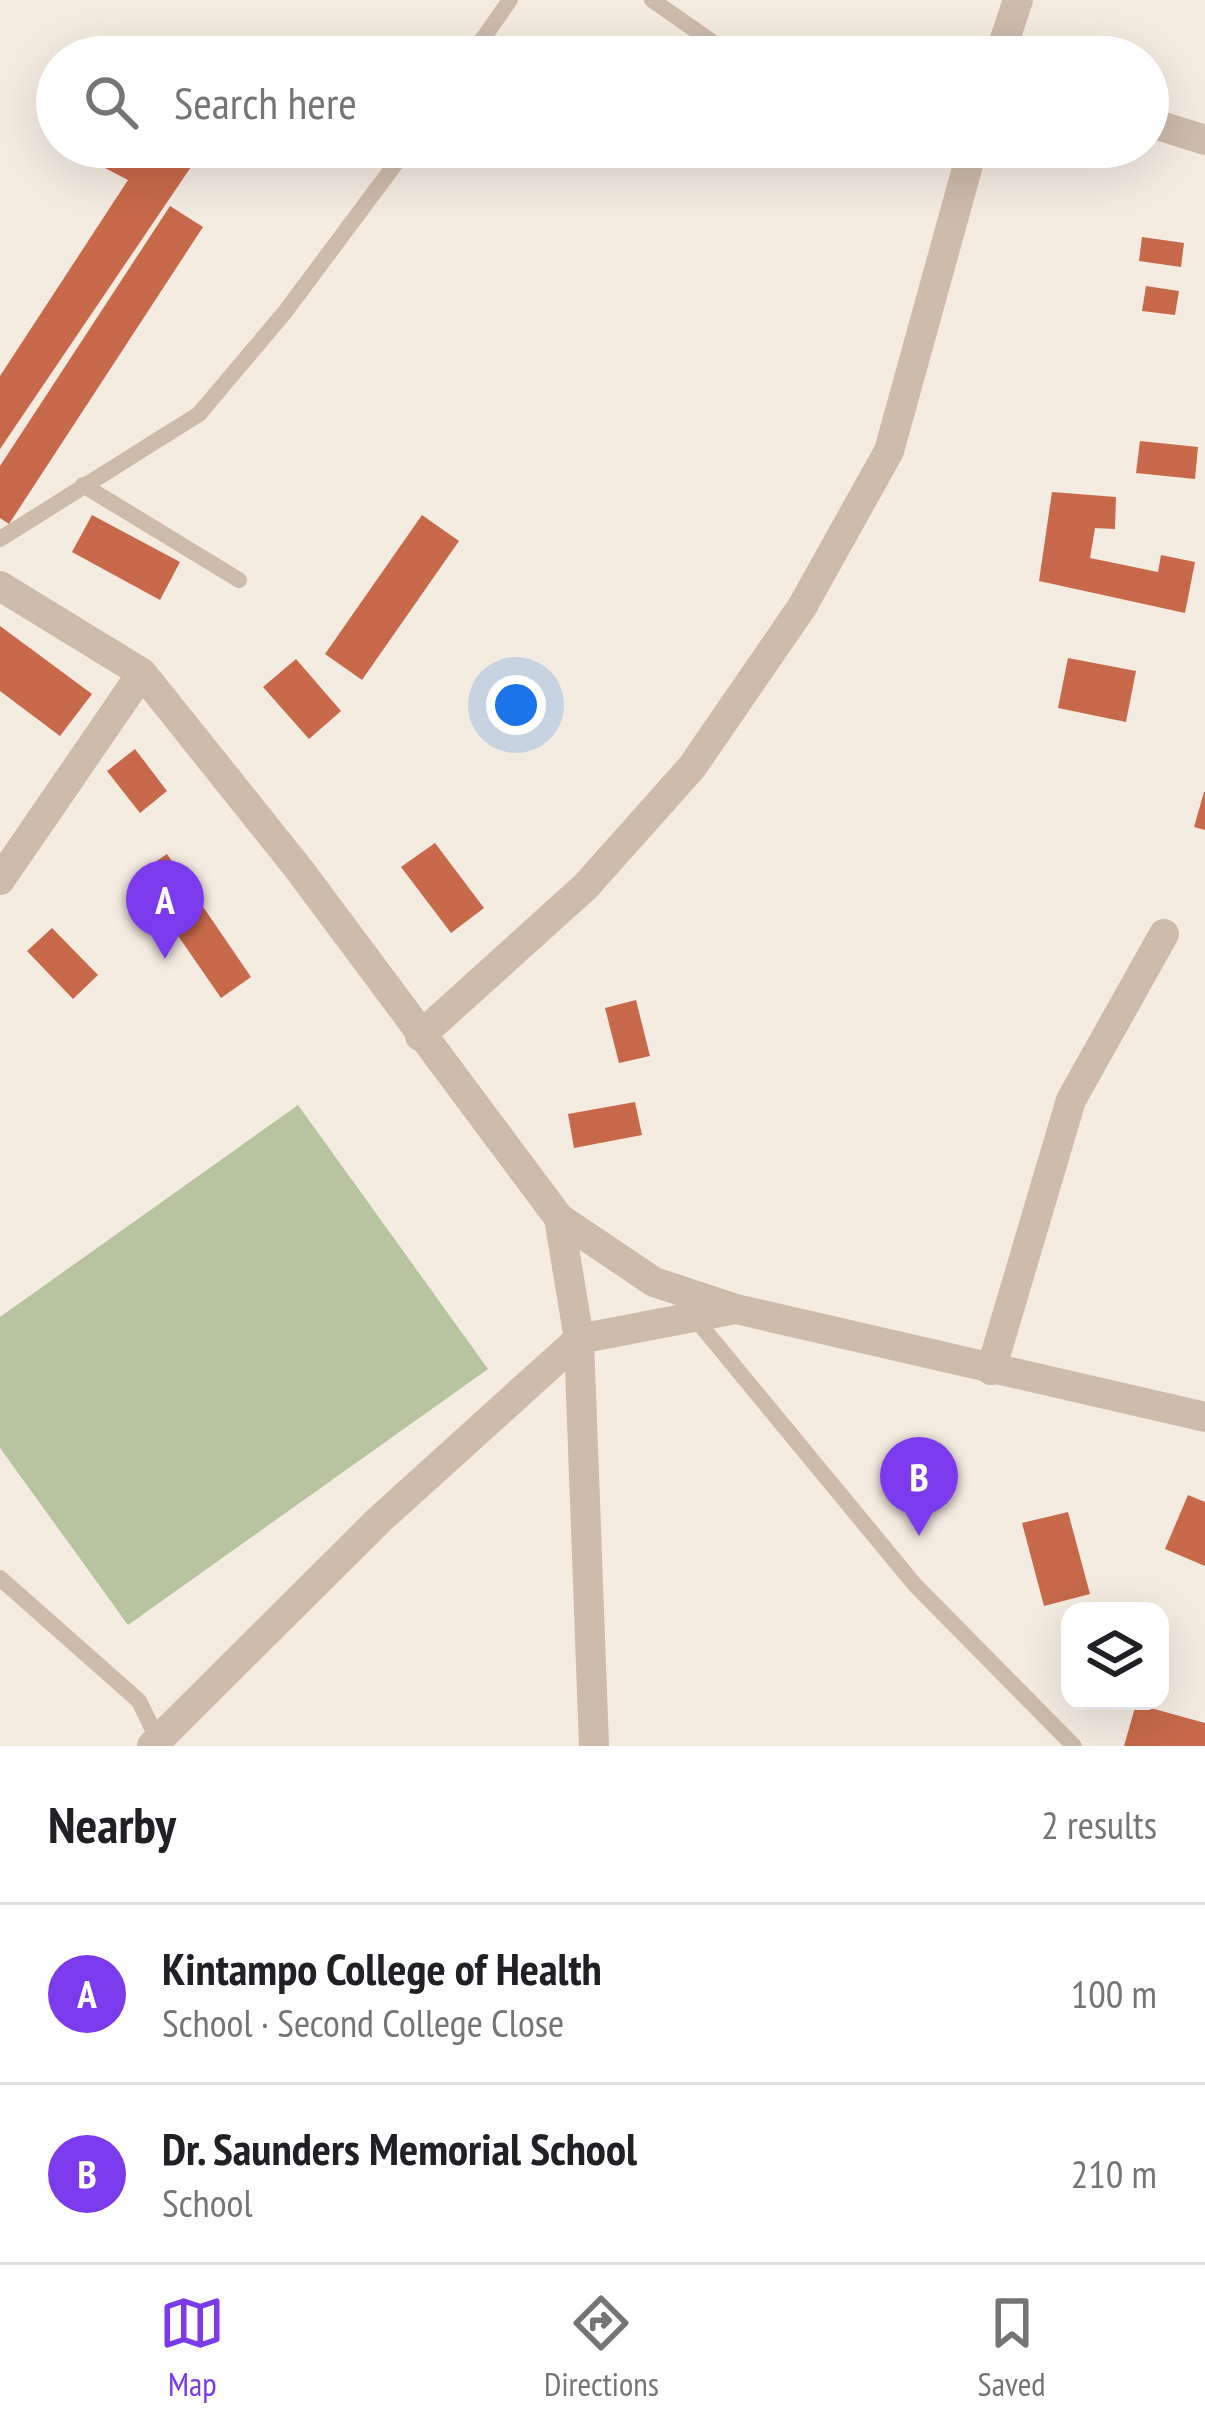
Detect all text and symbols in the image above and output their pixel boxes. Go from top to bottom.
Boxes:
search box [36,36,1169,168]
icon: search [78,69,144,135]
text: Search here [174,73,357,131]
your location [486,675,546,735]
pin: A [126,860,204,959]
pin: B [880,1437,958,1536]
map controls [1061,1602,1169,1710]
button: layers [1061,1602,1169,1710]
text: Nearby [48,1791,176,1857]
text: 2 results [1041,1799,1157,1850]
text: Kintampo College of Health [162,1939,602,1997]
text: A [77,1968,97,2019]
text: 100 m [1071,1968,1157,2019]
text: School · Second College Close [162,1997,564,2048]
text: Dr. Saunders Memorial School [162,2119,637,2177]
text: B [77,2148,97,2199]
text: 210 m [1071,2148,1157,2199]
text: School [162,2177,253,2228]
tab: Map [159,2290,225,2405]
tab: Directions [544,2290,659,2405]
tab: Saved [978,2290,1046,2405]

